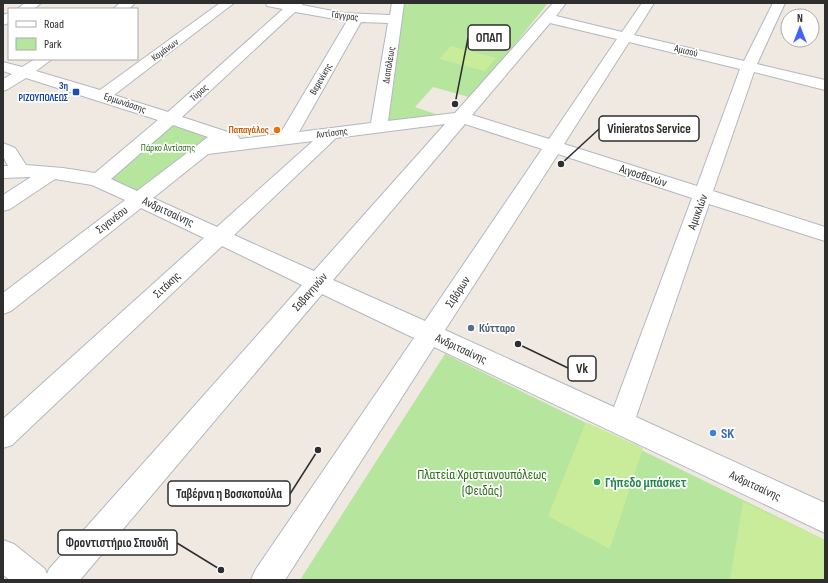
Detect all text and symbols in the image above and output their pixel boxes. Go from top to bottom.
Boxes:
legend [8,8,138,60]
street label: Γάγγρας [331,8,359,24]
north arrow [780,8,820,48]
text: N [797,12,803,25]
text: Road [44,17,64,32]
callout: ΟΠΑΠ [468,25,510,50]
text: ΟΠΑΠ [476,30,502,46]
street label: Κομάνων [149,36,181,64]
text: Park [44,37,62,52]
street label: Αμισού [672,42,699,60]
street label: Διοπόλεως [380,46,398,84]
street label: Βερενίκης [307,61,335,97]
place label: 3η ΡΙΖΟΥΠΟΛΕΩΣ [19,80,68,104]
street label: Τύρας [187,82,211,104]
marker: 3η ΡΙΖΟΥΠΟΛΕΩΣ [71,87,81,97]
street label: Ερμωνάσσης [102,90,148,116]
callout: Vinieratos Service [599,116,699,141]
text: Vinieratos Service [607,121,691,137]
place label: Παπαγάλος [229,124,269,136]
marker: Παπαγάλος [272,125,282,135]
street label: Αντίσσης [315,125,348,141]
park label: Πάρκο Αντίσσης [141,142,195,154]
street label: Αιγοσθενών [617,161,669,191]
street label: Αμυκλών [684,192,711,233]
street label: Ανδριτσαίνης [139,193,196,231]
street label: Σιγανέου [93,203,131,237]
street label: Σιτάκης [150,269,184,301]
street label: Σαβαγηνών [289,269,331,314]
street label: Σιβόρων [442,273,474,311]
place label: Κύτταρο [479,321,515,336]
marker: Κύτταρο [466,323,476,333]
street label: Ανδριτσαίνης [432,330,489,368]
callout: Vk [568,356,596,381]
text: Vk [576,361,588,377]
place label: SK [721,425,734,442]
marker: SK [708,428,718,438]
park label: Πλατεία Χριστιανουπόλεως (Φειδάς) [417,466,547,499]
street label: Ανδριτσαίνης [726,467,783,505]
place label: Γήπεδο μπάσκετ [605,474,687,491]
marker: Γήπεδο μπάσκετ [592,477,602,487]
callout: Ταβέρνα η Βοσκοπούλα [168,481,290,506]
text: Ταβέρνα η Βοσκοπούλα [176,486,282,502]
callout: Φροντιστήριο Σπουδή [58,530,177,555]
text: Φροντιστήριο Σπουδή [65,535,169,551]

